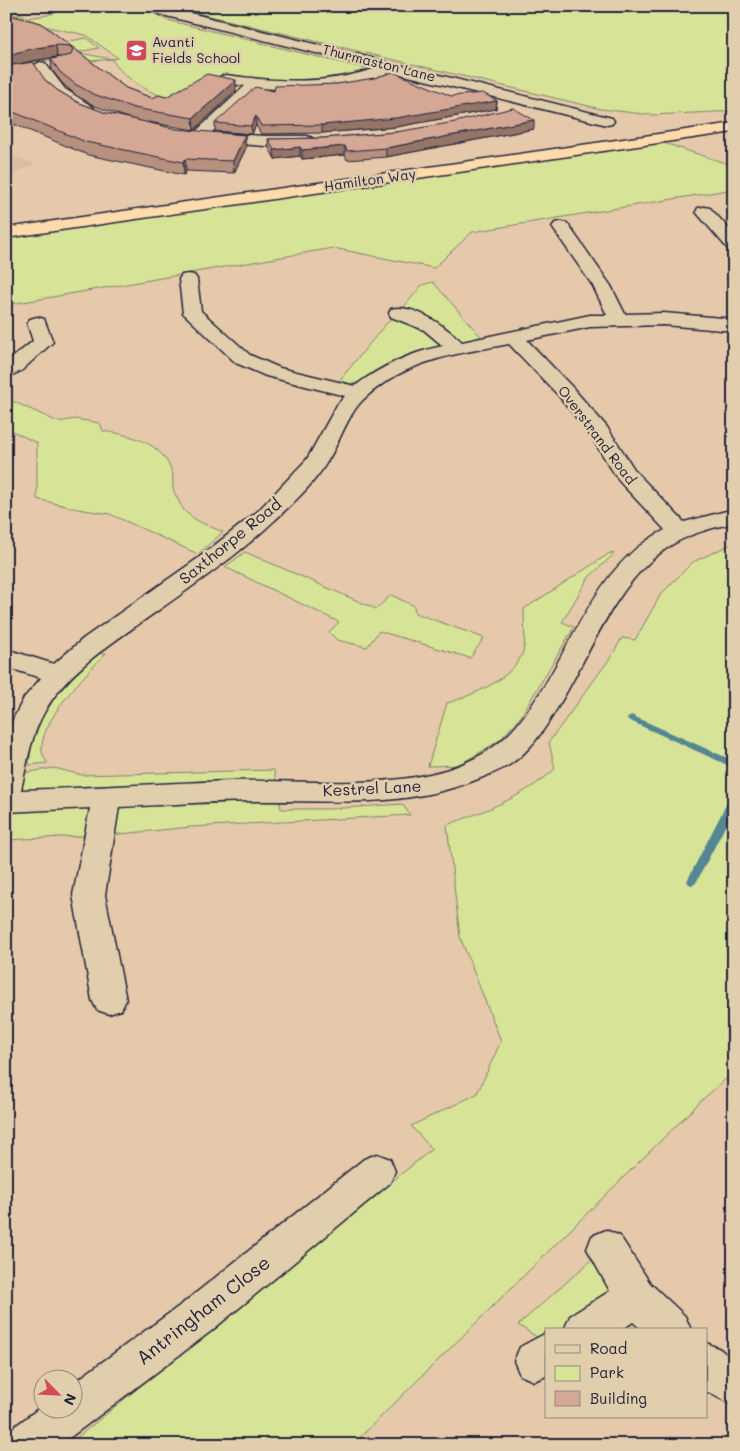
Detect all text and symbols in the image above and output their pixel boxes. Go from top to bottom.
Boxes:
place label: Avanti Fields School [152,32,241,67]
school or university icon: Avanti Fields School [124,38,148,62]
street label: Thurmaston Lane [320,39,438,86]
street label: Hamilton Way [323,164,417,195]
street label: Overstrand Road [554,382,641,488]
street label: Saxthorpe Road [174,493,285,588]
street label: Kestrel Lane [322,774,422,801]
street label: Antringham Close [131,1249,275,1370]
legend [545,1328,708,1418]
text: Road [590,1338,627,1358]
text: Park [590,1362,624,1382]
north arrow [32,1368,82,1418]
text: Building [590,1388,647,1408]
text: N [59,1391,81,1408]

